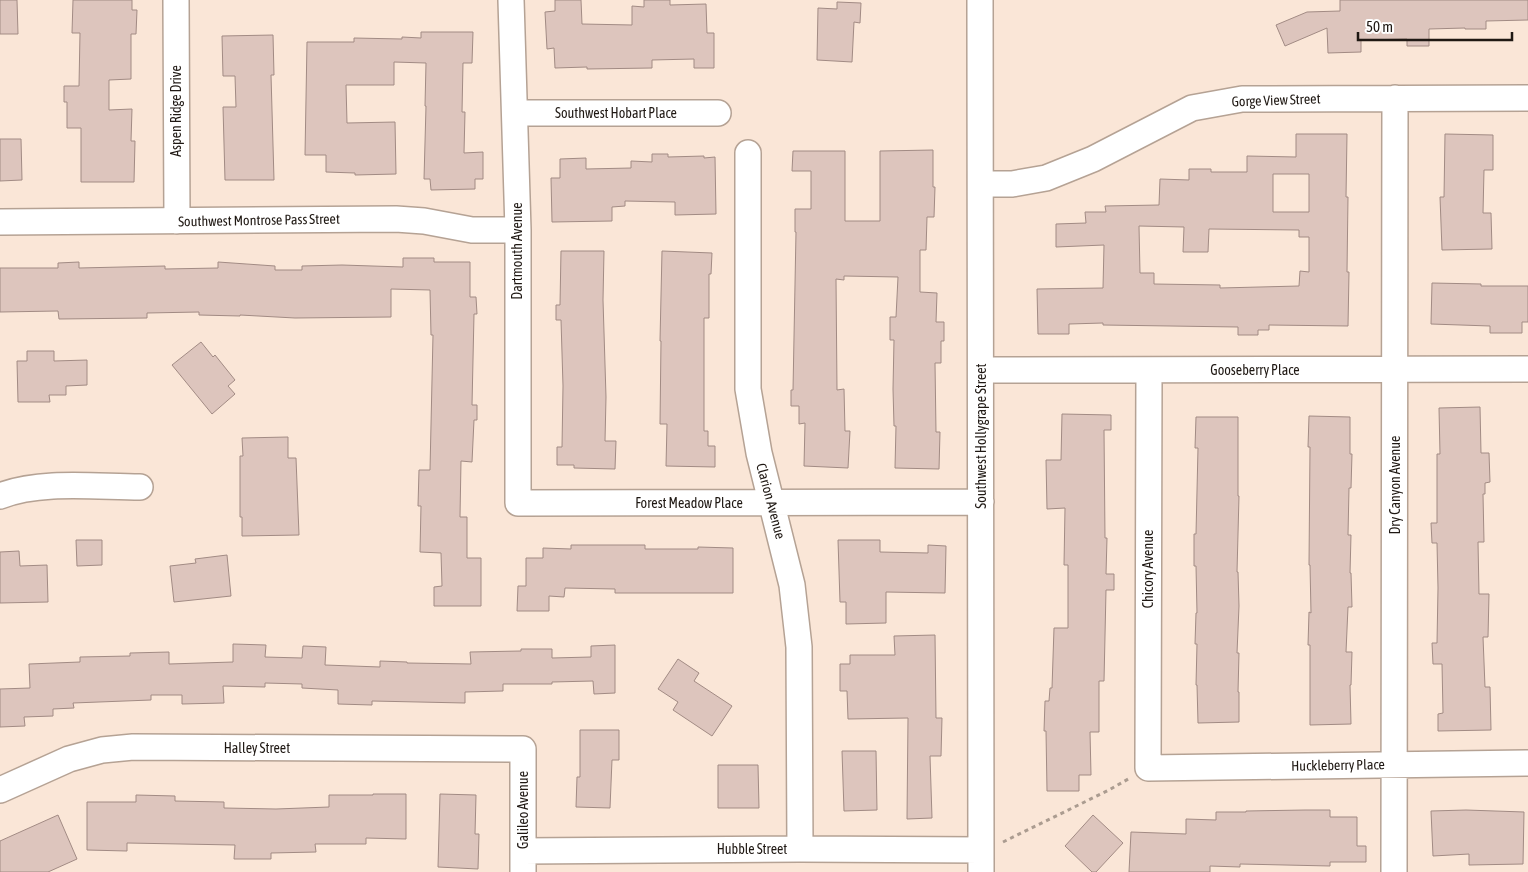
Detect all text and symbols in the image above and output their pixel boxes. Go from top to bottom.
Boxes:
scale bar [1358,10,1512,42]
text: 50 m [1366,18,1393,35]
street label: Aspen Ridge Drive [168,65,184,157]
street label: Gorge View Street [1231,90,1321,110]
street label: Southwest Hobart Place [555,105,677,121]
street label: Dartmouth Avenue [509,202,525,300]
street label: Southwest Montrose Pass Street [178,211,340,229]
street label: Gooseberry Place [1210,362,1300,378]
street label: Southwest Hollygrape Street [973,363,989,509]
street label: Dry Canyon Avenue [1387,436,1403,534]
street label: Clarion Avenue [753,461,789,541]
street label: Forest Meadow Place [635,495,743,511]
street label: Chicory Avenue [1140,530,1156,608]
street label: Halley Street [224,740,290,756]
street label: Huckleberry Place [1291,756,1385,774]
street label: Galileo Avenue [515,771,531,849]
street label: Hubble Street [717,841,787,857]

